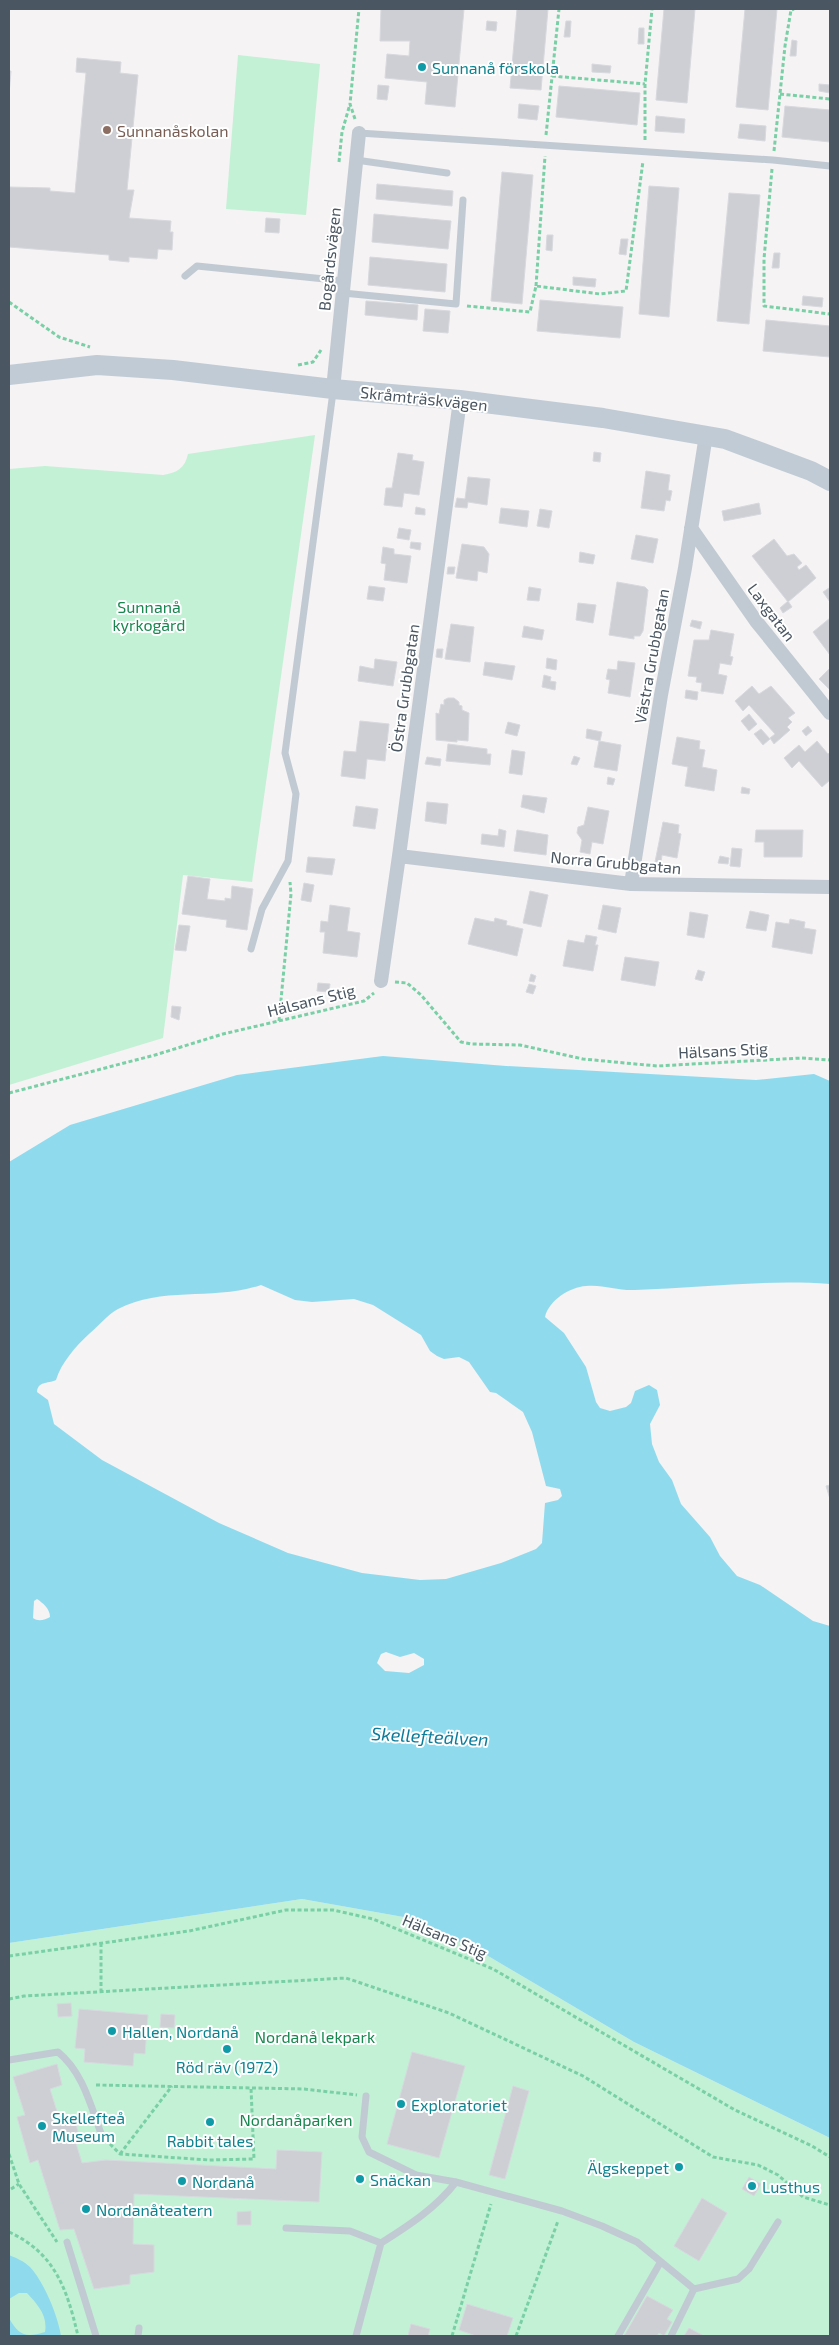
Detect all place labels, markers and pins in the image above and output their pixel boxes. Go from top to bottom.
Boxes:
place label: Sunnanå förskola [432,58,559,77]
marker: Sunnanå förskola [416,61,428,73]
place label: Sunnanåskolan [117,121,229,140]
marker: Sunnanåskolan [101,124,113,136]
place label: Hallen, Nordanå [122,2022,239,2041]
marker: Hallen, Nordanå [106,2025,118,2037]
marker: Röd räv (1972) [221,2043,233,2055]
place label: Röd räv (1972) [176,2057,278,2076]
place label: Exploratoriet [411,2095,507,2114]
marker: Exploratoriet [395,2098,407,2110]
place label: Skellefteå Museum [52,2108,125,2145]
marker: Rabbit tales [204,2116,216,2128]
marker: Skellefteå Museum [36,2120,48,2132]
place label: Rabbit tales [167,2131,253,2150]
place label: Älgskeppet [587,2158,669,2177]
marker: Älgskeppet [673,2161,685,2173]
place label: Snäckan [370,2170,431,2189]
place label: Nordanå [192,2172,255,2191]
marker: Snäckan [354,2173,366,2185]
marker: Nordanå [176,2175,188,2187]
place label: Lusthus [762,2177,820,2196]
marker: Lusthus [746,2180,758,2192]
place label: Nordanåteatern [96,2200,213,2219]
marker: Nordanåteatern [80,2203,92,2215]

